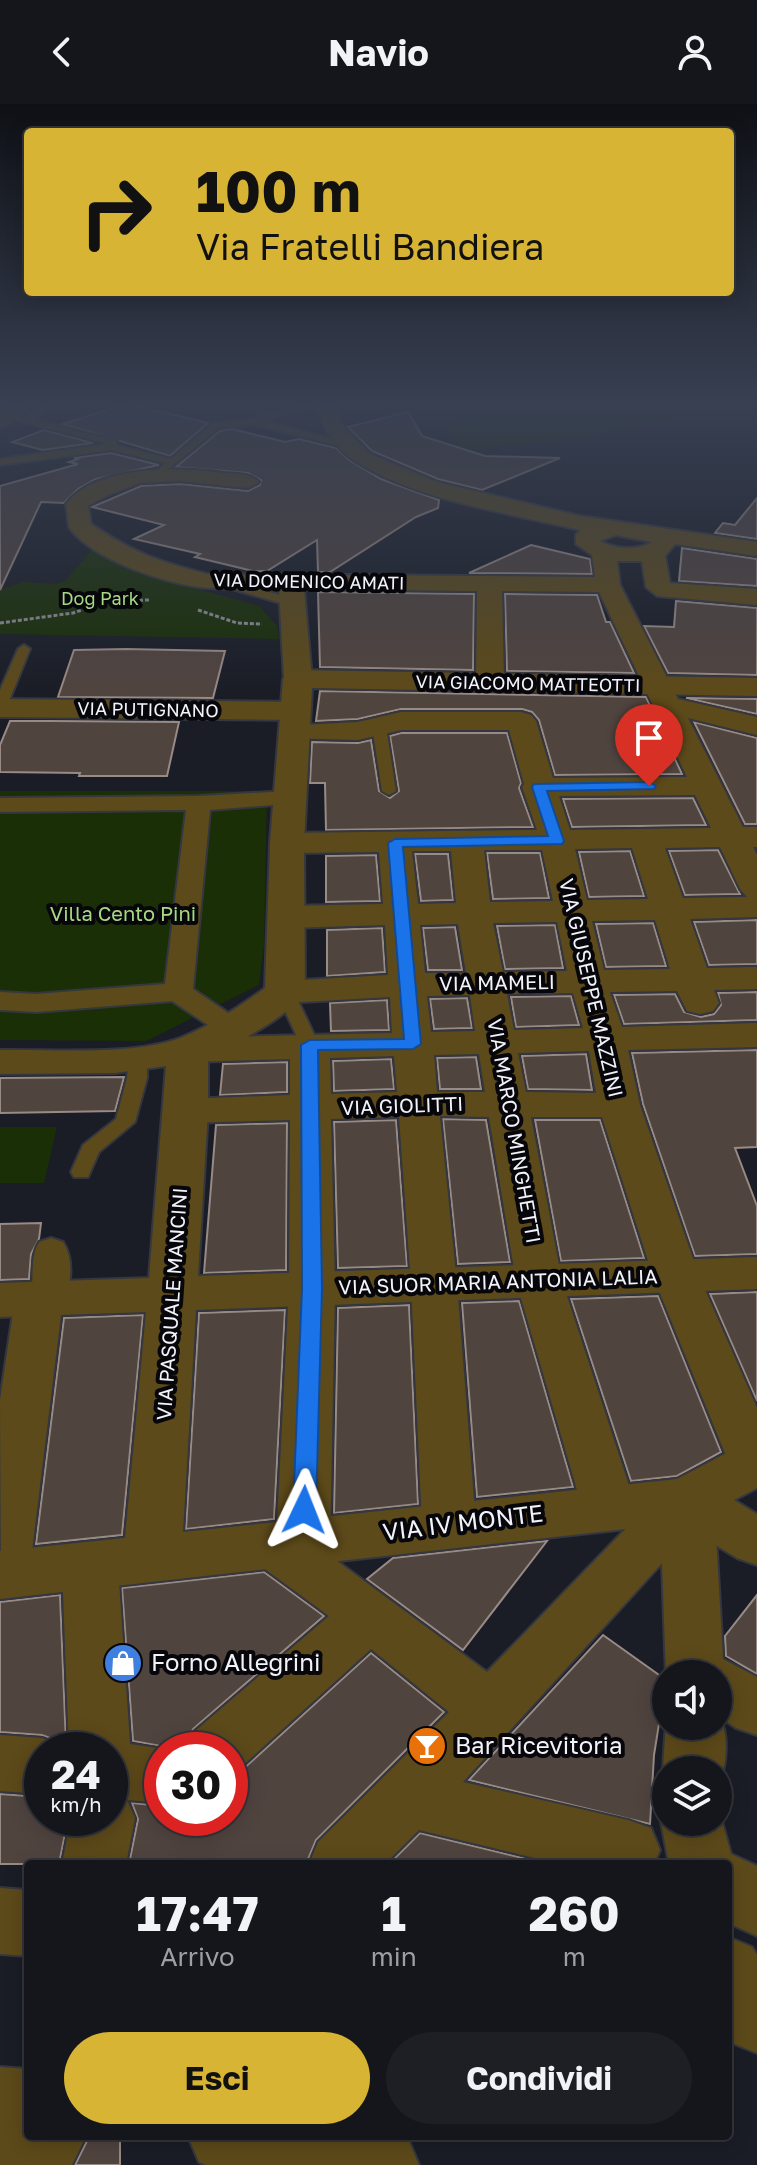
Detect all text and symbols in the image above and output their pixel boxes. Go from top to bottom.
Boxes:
icon: back [40,30,84,74]
icon: person [673,30,717,74]
text: Navio [328,31,429,74]
text: 100 m [196,157,361,224]
icon: right [64,160,168,264]
text: Via Fratelli Bandiera [196,225,544,268]
street label: VIA DOMENICO AMATI [213,568,405,594]
park label: Dog Park [61,587,139,609]
street label: VIA GIACOMO MATTEOTTI [415,670,641,696]
street label: VIA PUTIGNANO [77,697,219,721]
pin [615,704,683,786]
icon: arrive [627,716,671,760]
street label: VIA GIUSEPPE MAZZINI [555,876,629,1100]
park label: Villa Cento Pini [50,901,196,925]
street label: VIA MAMELI [439,969,555,995]
street label: VIA MARCO MINGHETTI [483,1016,547,1245]
street label: VIA GIOLITTI [340,1091,464,1119]
street label: VIA PASQUALE MANCINI [151,1187,191,1421]
street label: VIA SUOR MARIA ANTONIA LALIA [338,1263,658,1299]
position arrow [262,1468,346,1552]
street label: VIA IV MONTE [381,1497,545,1546]
shop icon: Forno Allegrini [102,1642,144,1684]
place label: Forno Allegrini [151,1647,320,1676]
map controls [652,1660,732,1836]
button: sound [652,1660,732,1740]
bar icon: Bar Ricevitoria [406,1725,448,1767]
place label: Bar Ricevitoria [455,1730,623,1759]
speed limit sign: 30 [144,1732,248,1836]
text: 24 [51,1750,101,1798]
button: layers [652,1756,732,1836]
text: km/h [51,1792,101,1816]
text: 17:47 [136,1884,259,1942]
text: 1 [381,1884,406,1942]
text: 260 [529,1884,620,1942]
text: Arrivo [160,1941,235,1972]
text: min [371,1941,417,1972]
text: m [563,1941,586,1972]
button: Esci [64,2032,370,2124]
button: Condividi [386,2032,692,2124]

